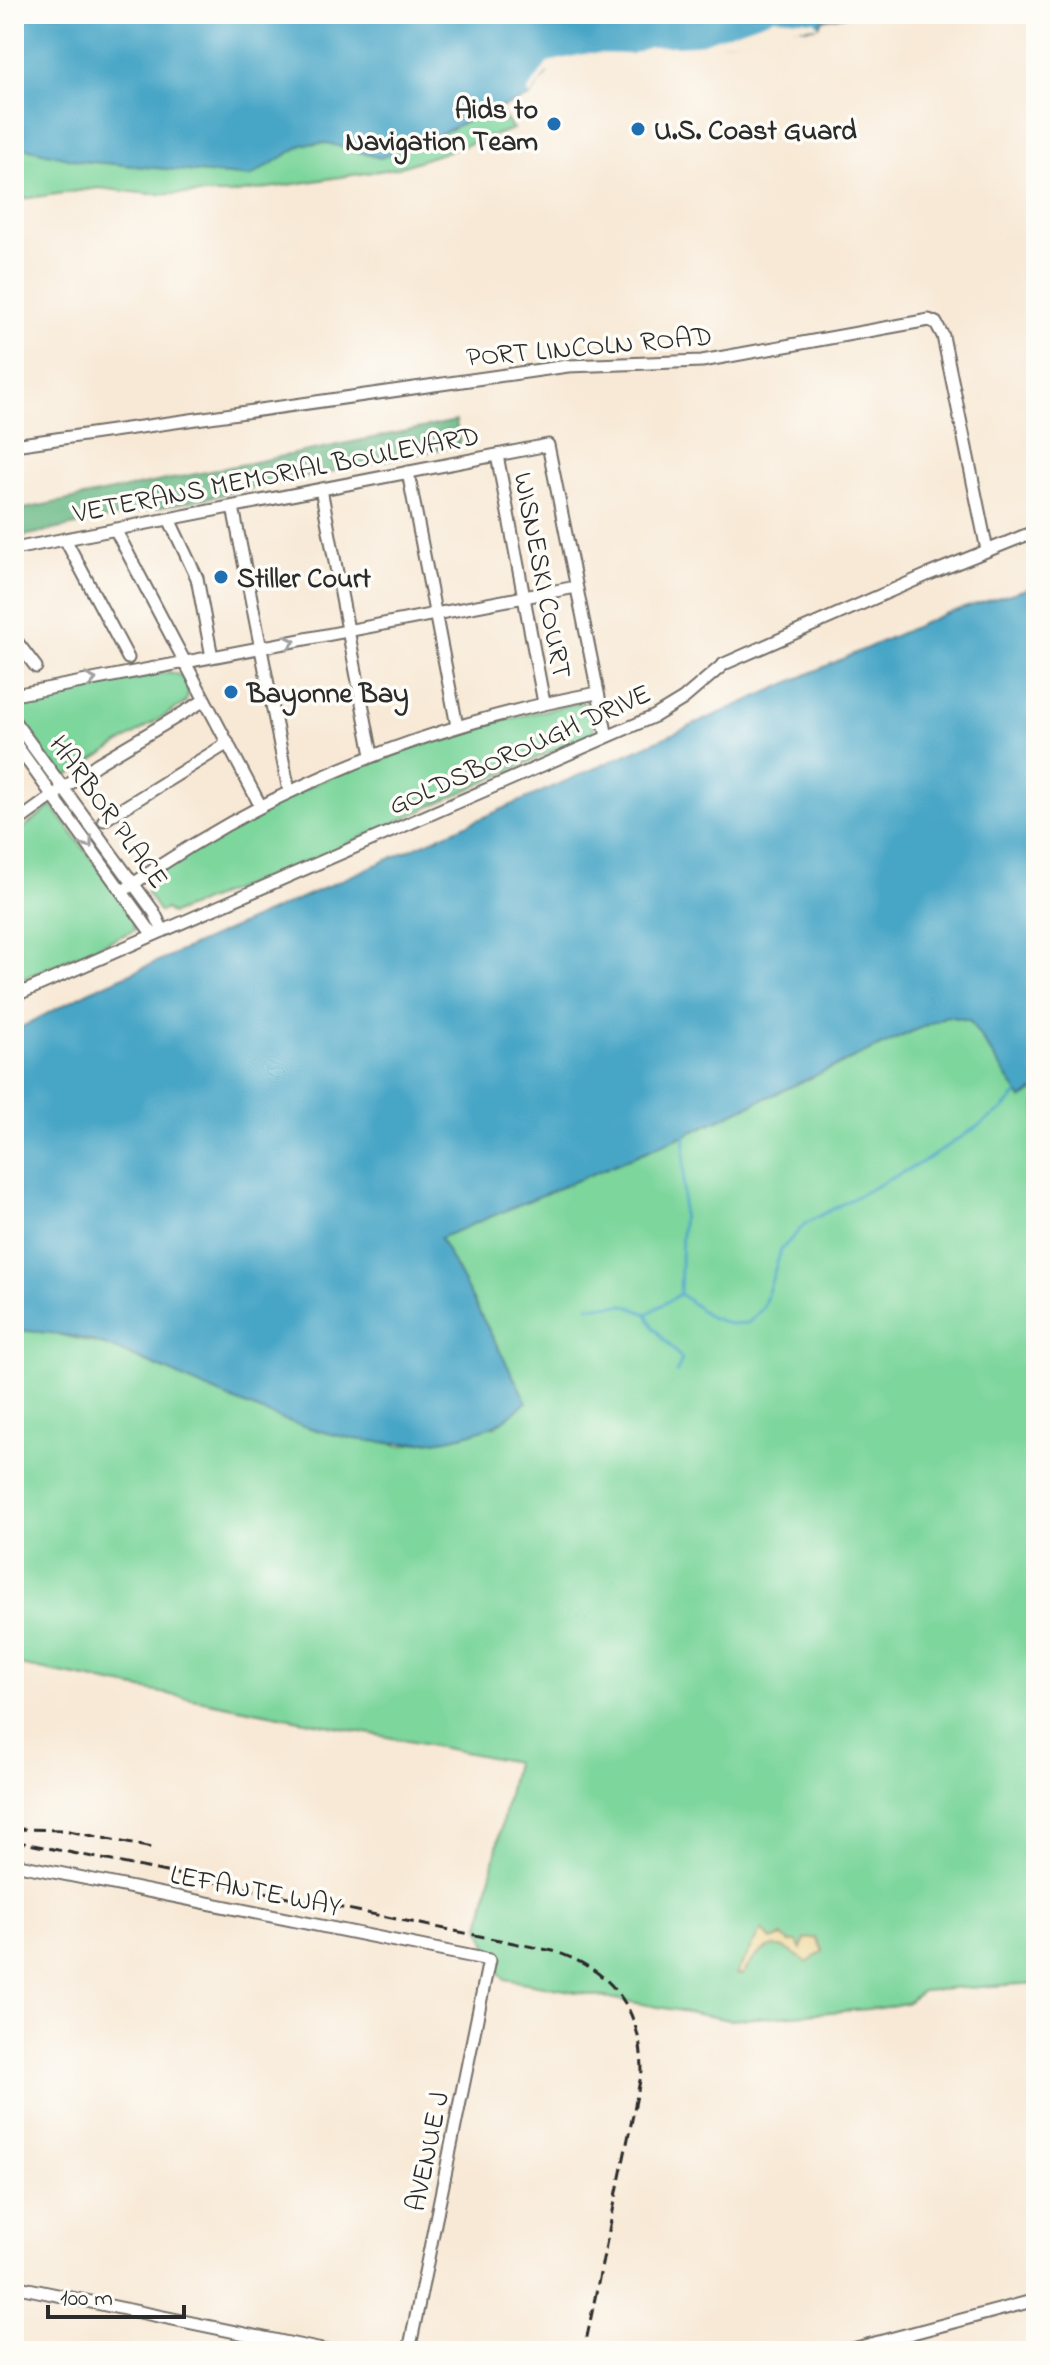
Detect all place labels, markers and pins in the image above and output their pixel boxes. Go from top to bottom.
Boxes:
place label: Aids to Navigation Team [345,91,538,165]
place label: U.S. Coast Guard [654,112,857,153]
marker: Aids to Navigation Team [545,115,563,133]
marker: U.S. Coast Guard [629,120,647,138]
place label: Stiller Court [237,560,372,601]
marker: Stiller Court [212,568,230,586]
place label: Bayonne Bay [245,675,409,716]
marker: Bayonne Bay [222,683,240,701]

